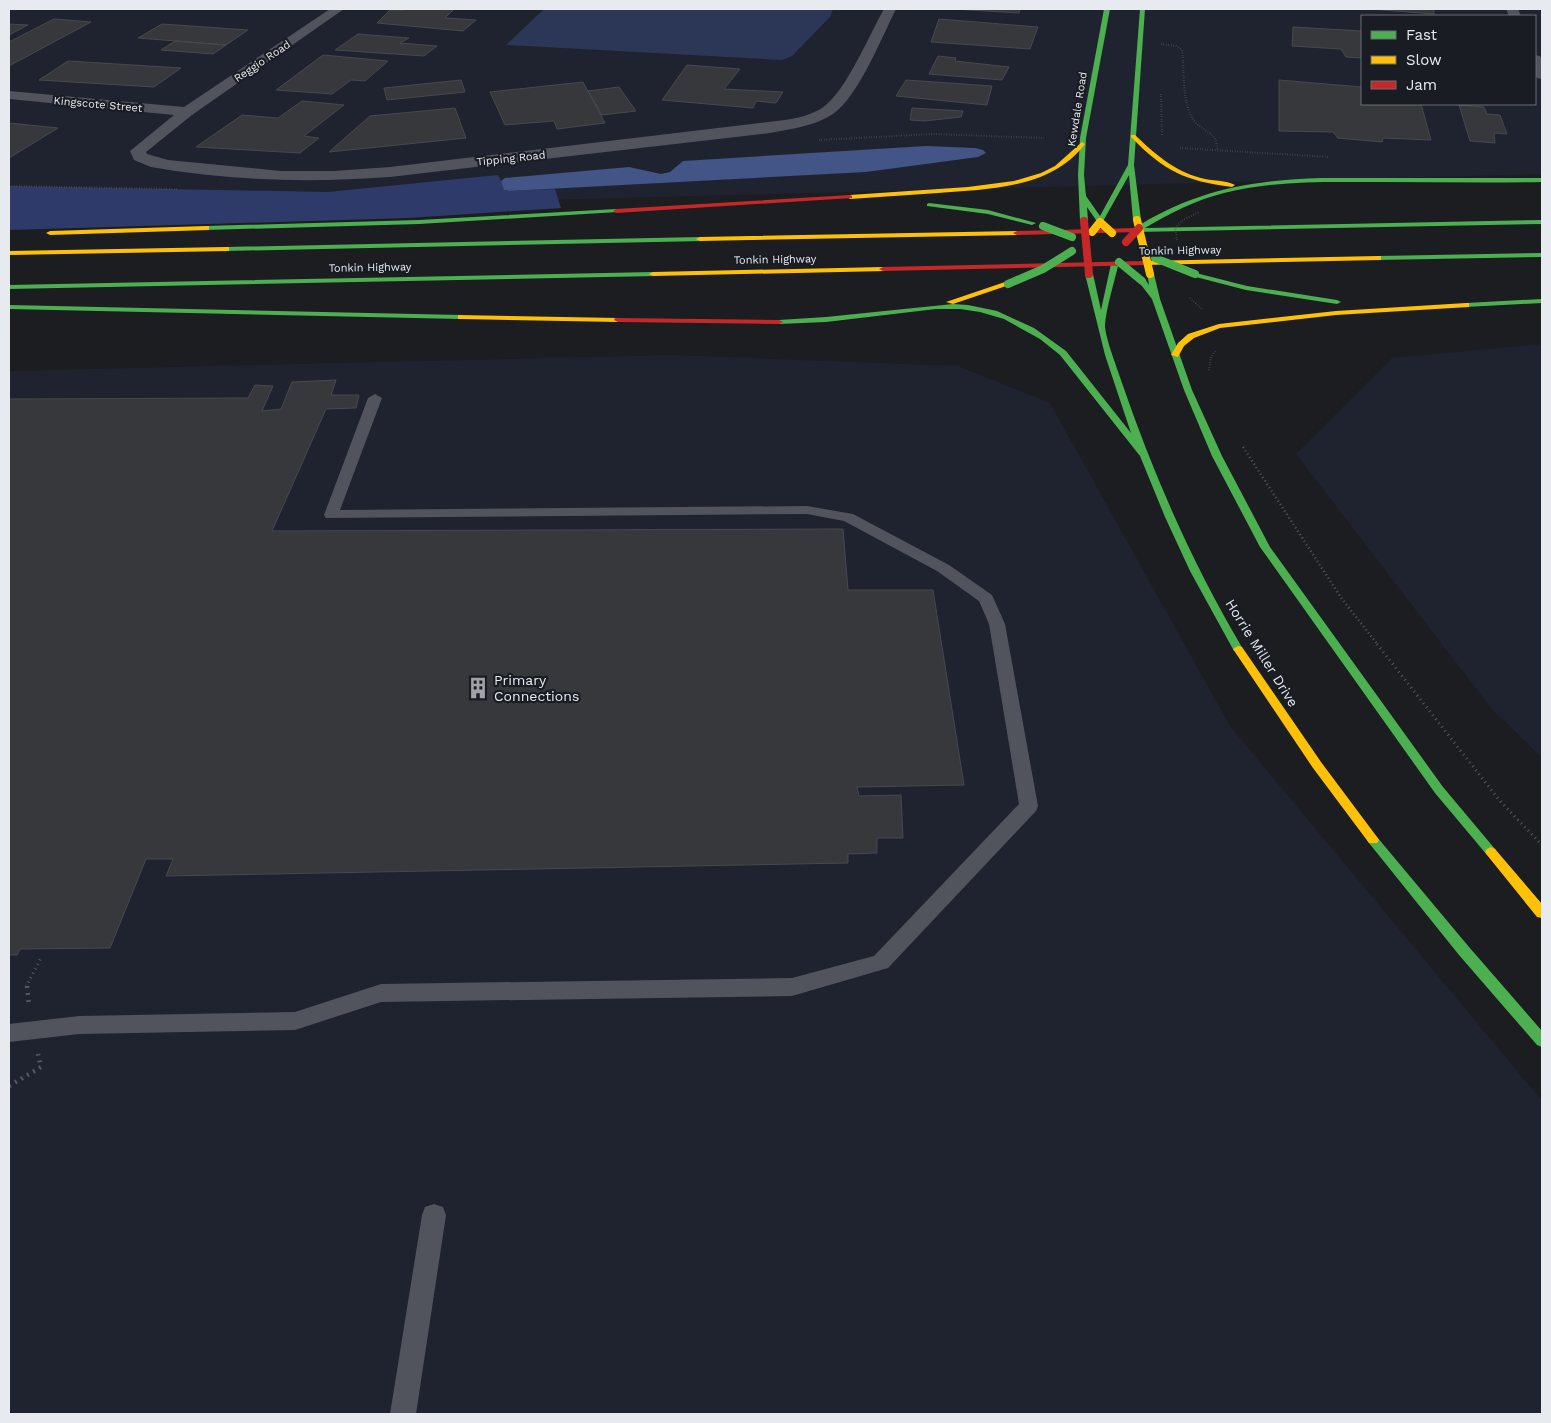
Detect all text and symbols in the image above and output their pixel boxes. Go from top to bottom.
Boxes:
legend [1361,15,1536,105]
text: Fast [1406,26,1438,44]
street label: Reggio Road [232,38,293,85]
text: Slow [1406,51,1442,69]
street label: Kewdale Road [1065,71,1090,147]
text: Jam [1406,76,1437,94]
street label: Kingscote Street [53,94,143,115]
street label: Tipping Road [476,148,546,169]
street label: Tonkin Highway [1139,243,1222,258]
street label: Tonkin Highway [734,252,817,267]
street label: Tonkin Highway [329,260,412,275]
street label: Horrie Miller Drive [1222,596,1302,710]
place label: Primary Connections [494,672,579,704]
building icon: Primary Connections [465,675,491,701]

